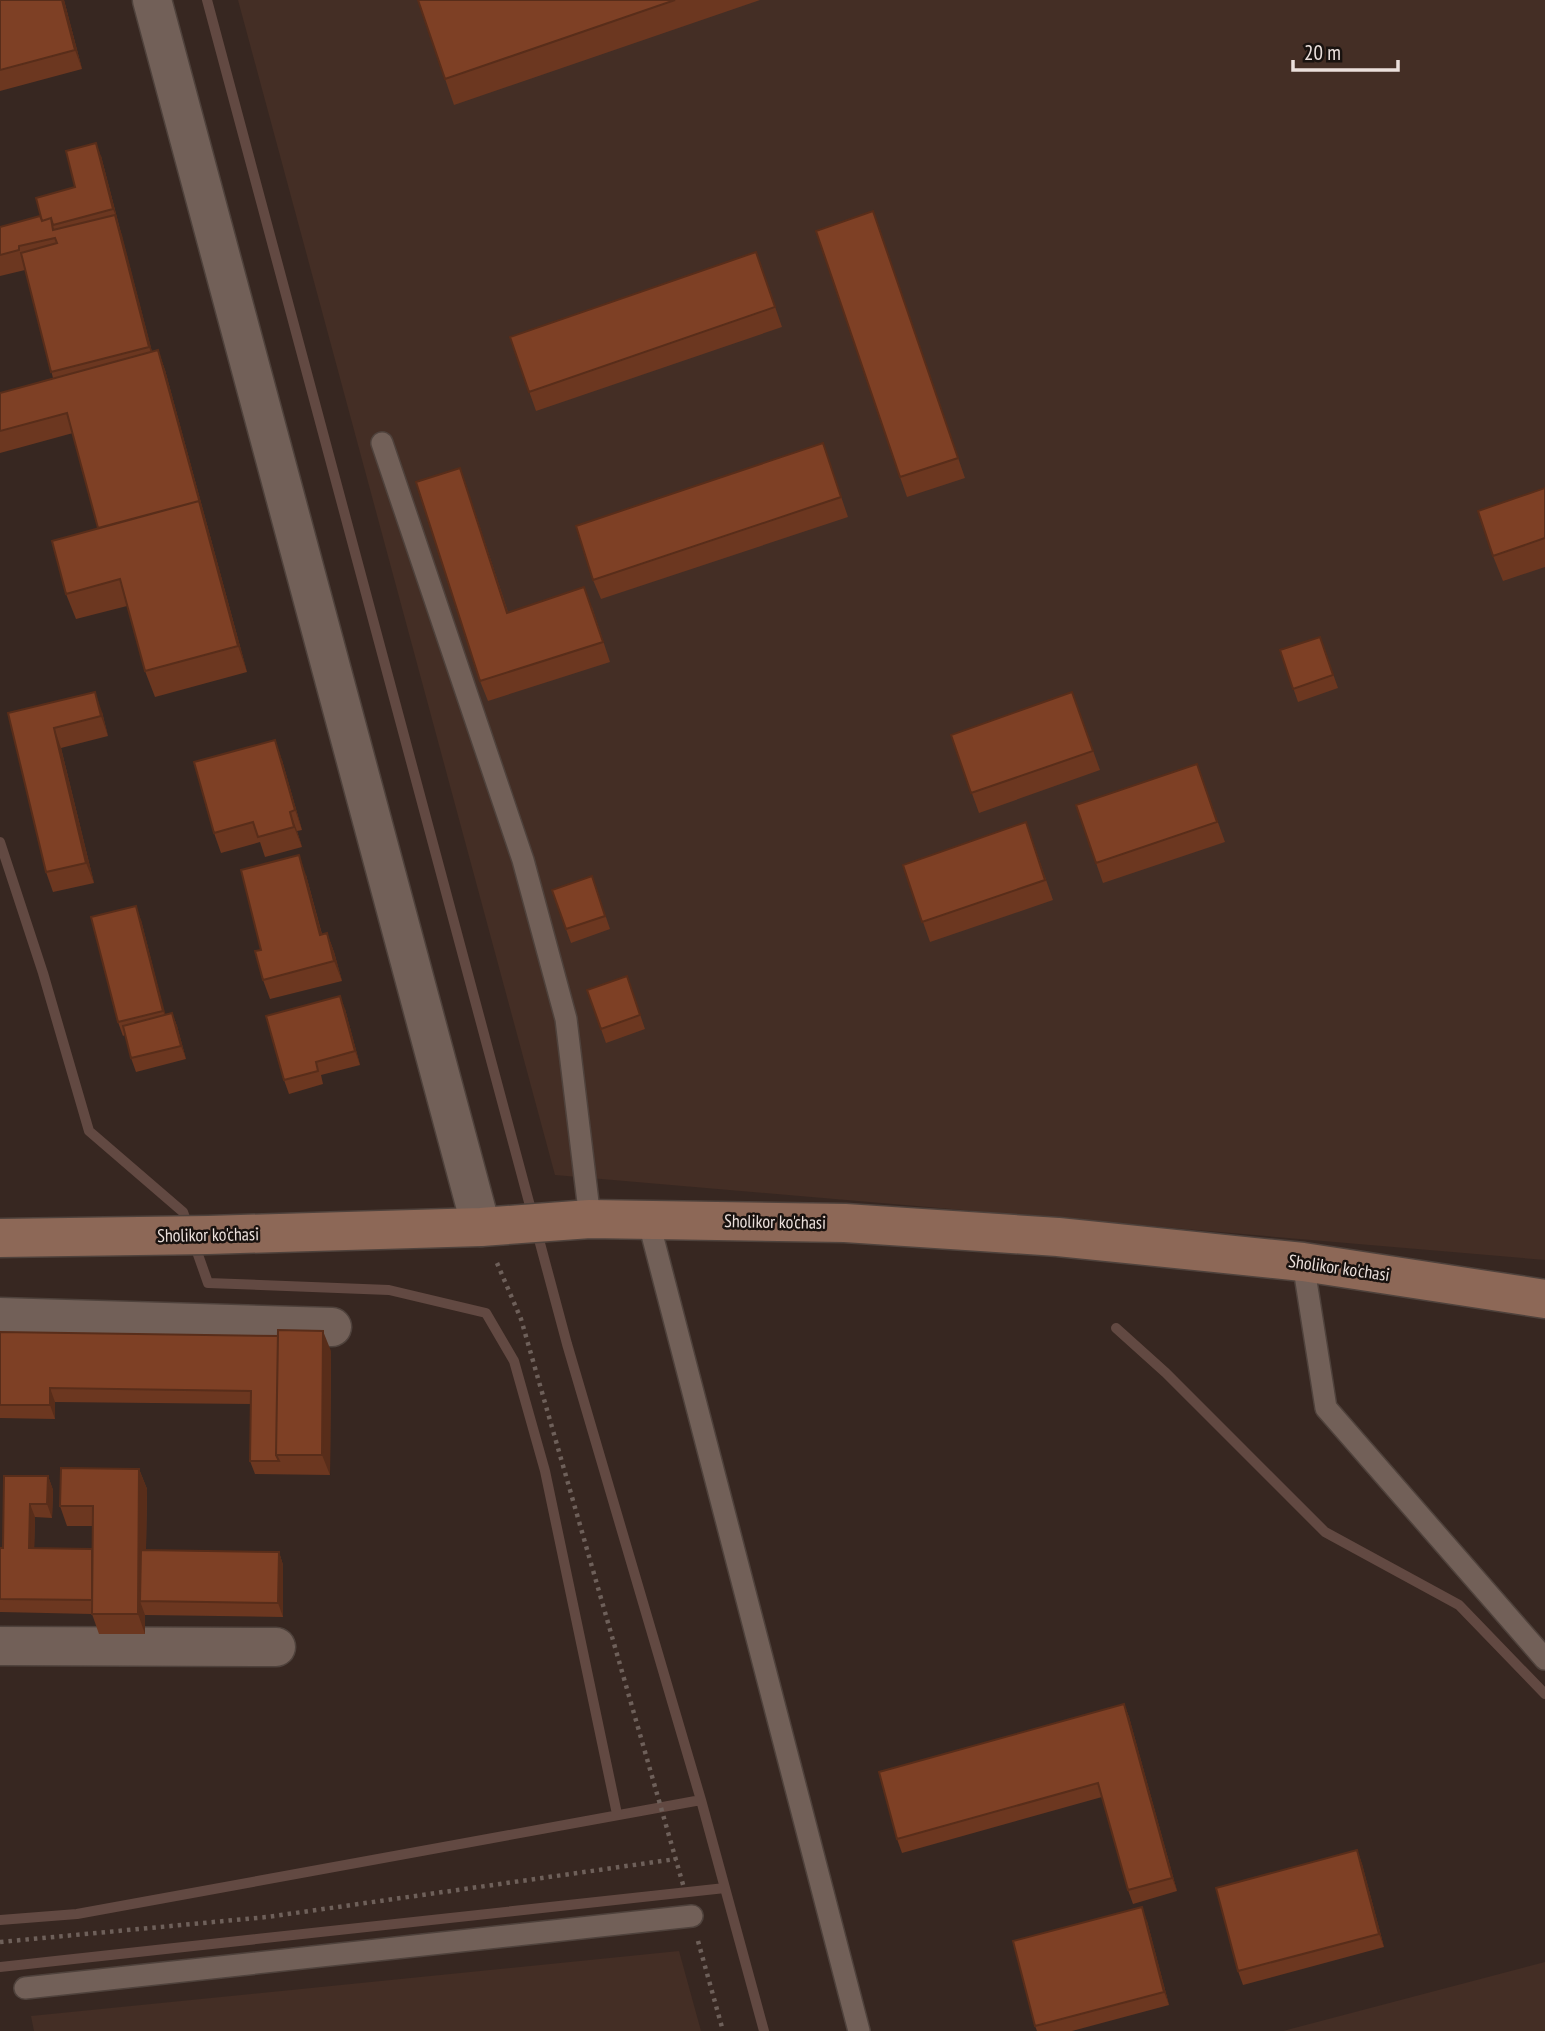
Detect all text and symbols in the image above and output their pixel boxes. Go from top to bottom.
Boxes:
scale bar [1293,28,1398,72]
text: 20 m [1304,39,1341,66]
street label: Sholikor ko'chasi [724,1209,826,1234]
street label: Sholikor ko'chasi [157,1222,259,1247]
street label: Sholikor ko'chasi [1287,1249,1391,1286]

